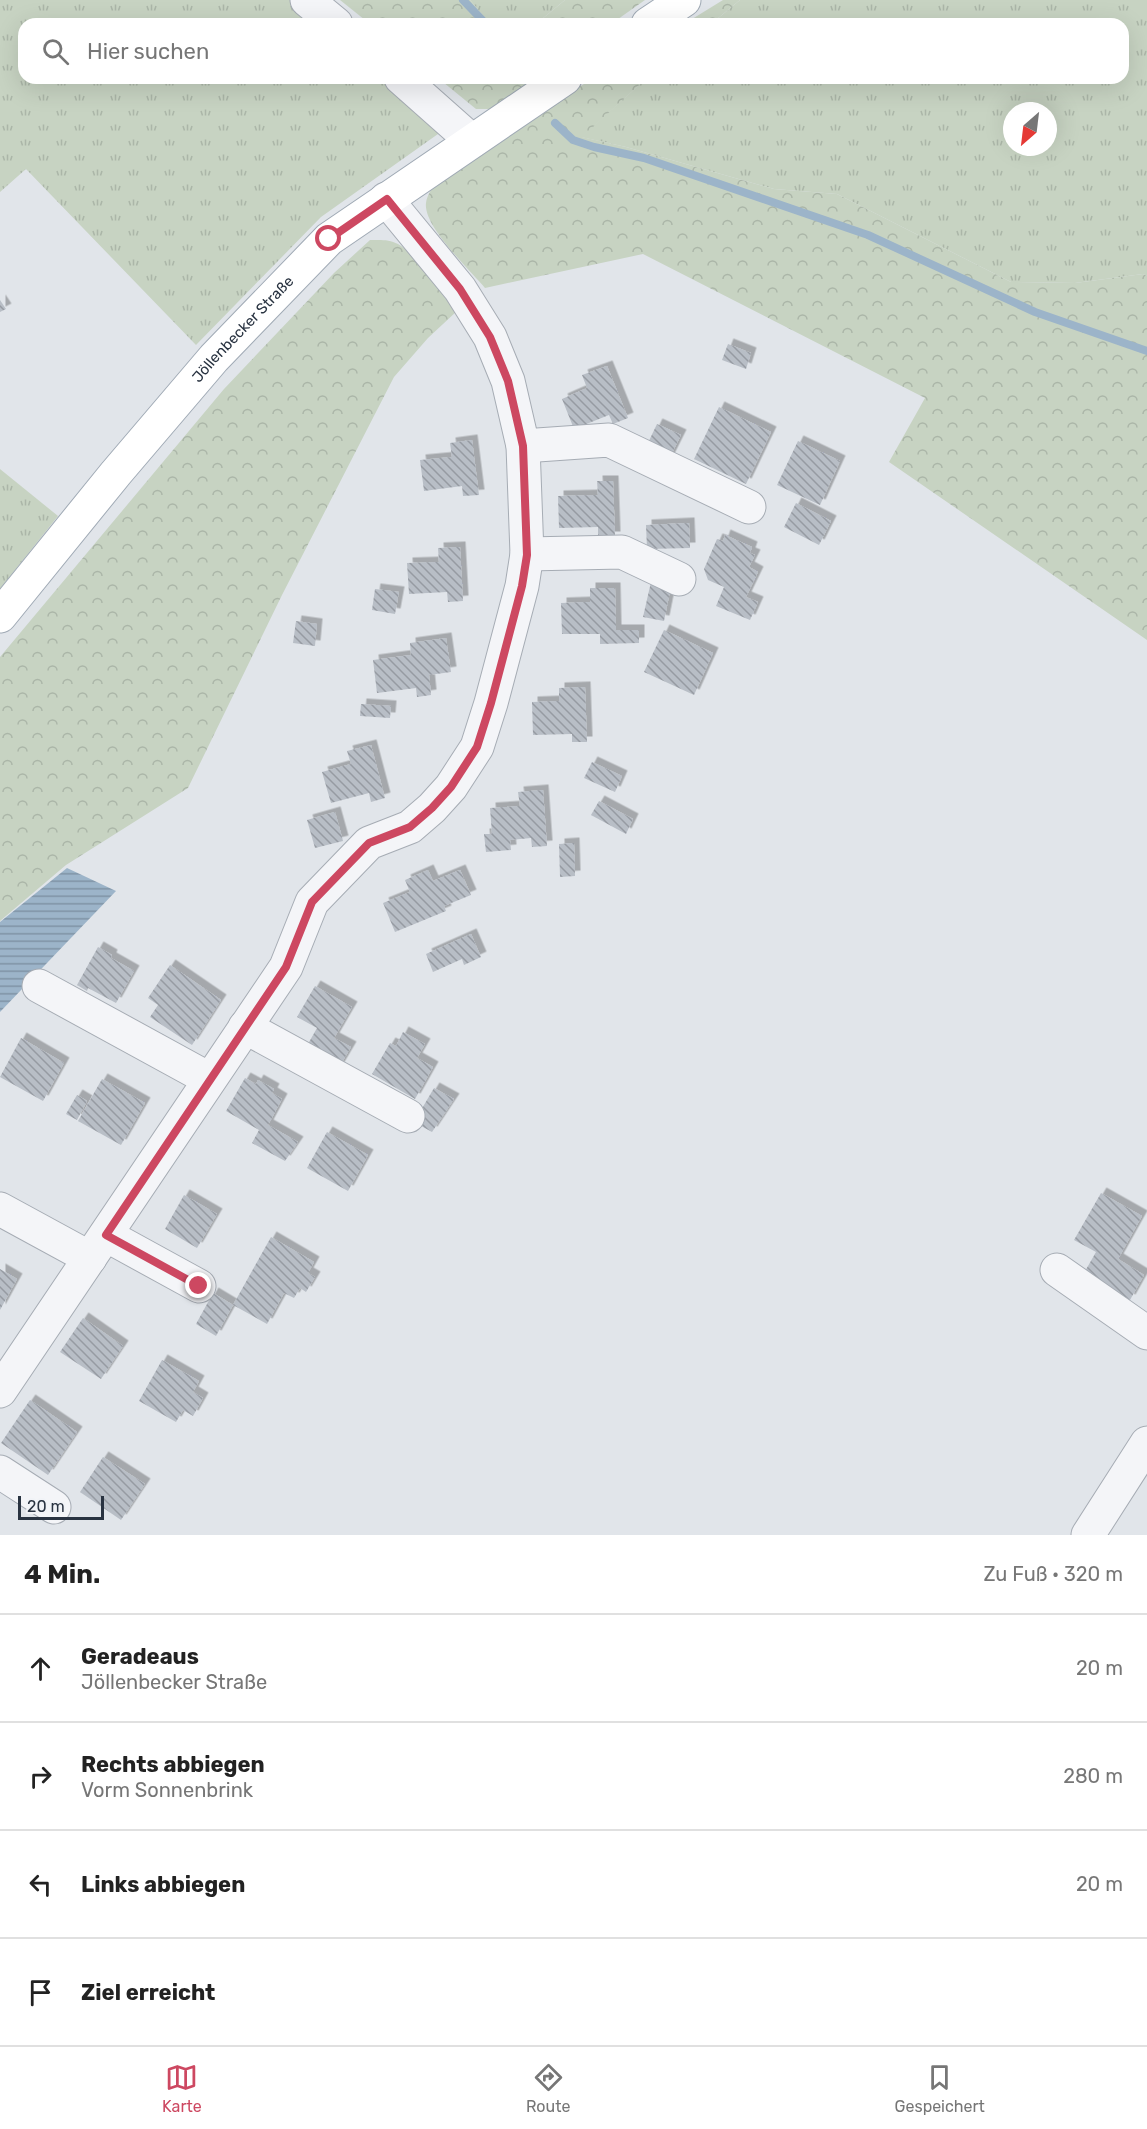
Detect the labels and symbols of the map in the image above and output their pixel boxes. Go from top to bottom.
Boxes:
north arrow [1003,102,1057,156]
route start [315,225,341,251]
street label: Jöllenbecker Straße [188,272,297,386]
route end [185,1272,211,1298]
scale bar [18,1493,104,1520]

